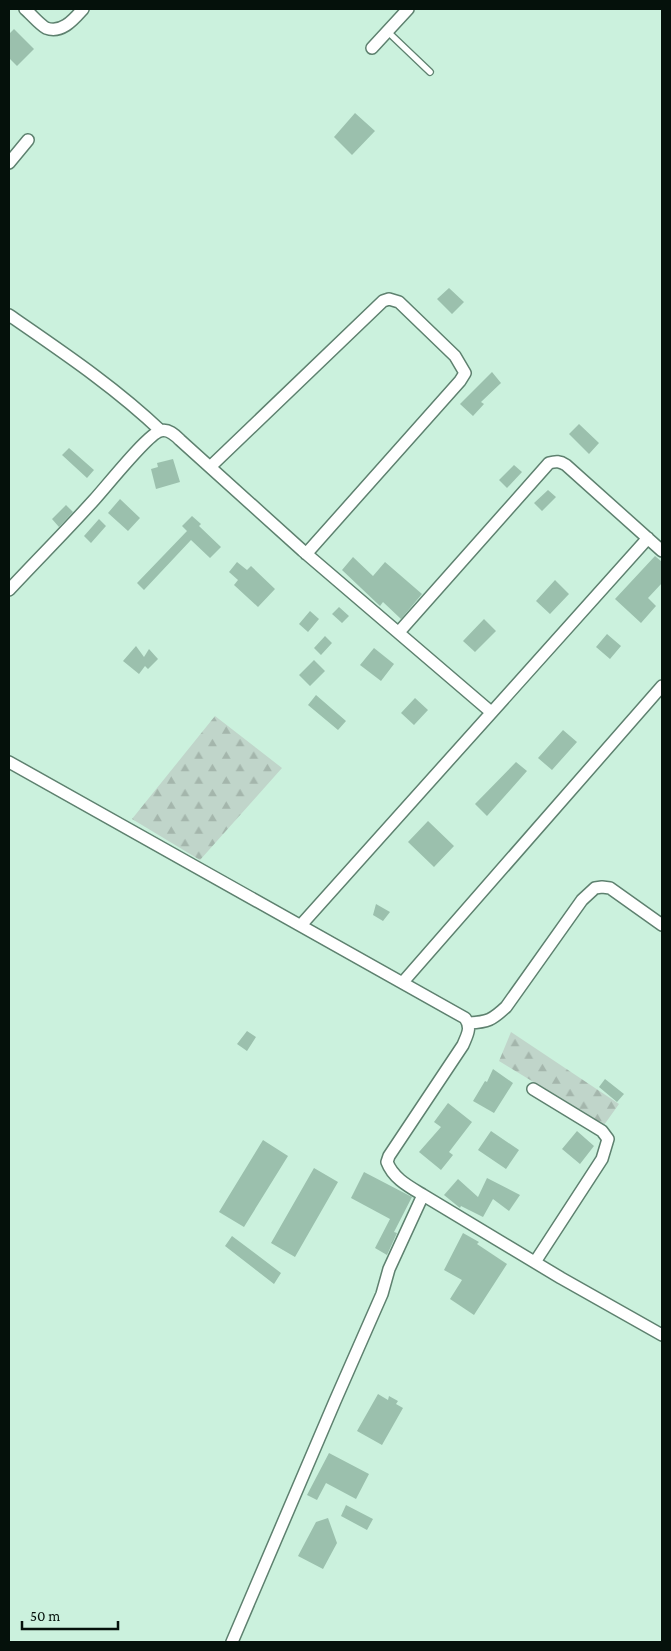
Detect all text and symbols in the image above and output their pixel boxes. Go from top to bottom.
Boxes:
scale bar [22,1598,119,1630]
text: 50 m [30,1608,60,1624]

